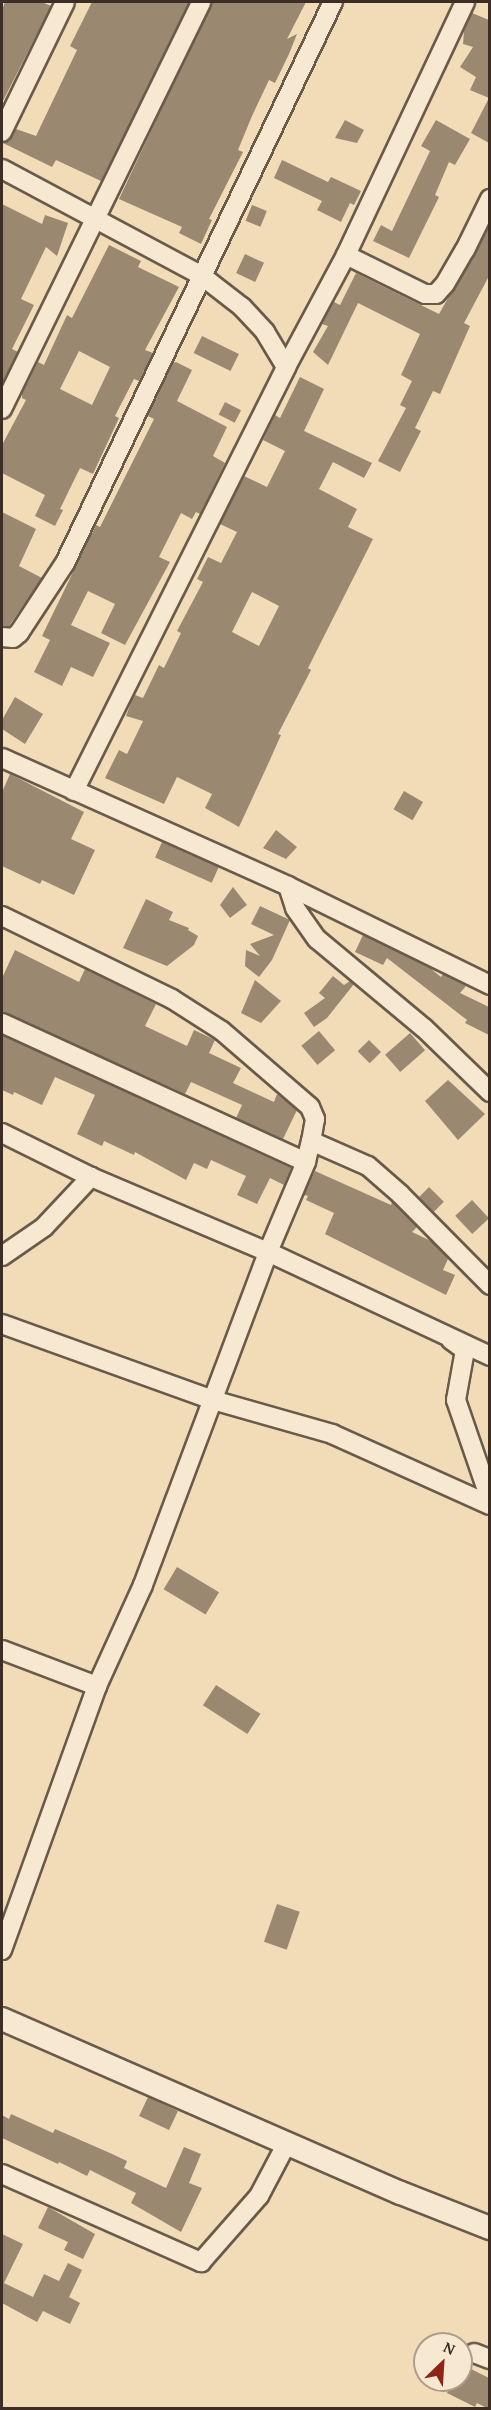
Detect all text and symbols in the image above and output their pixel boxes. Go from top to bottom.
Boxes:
north arrow [413,2332,473,2392]
text: N [440,2334,460,2361]

